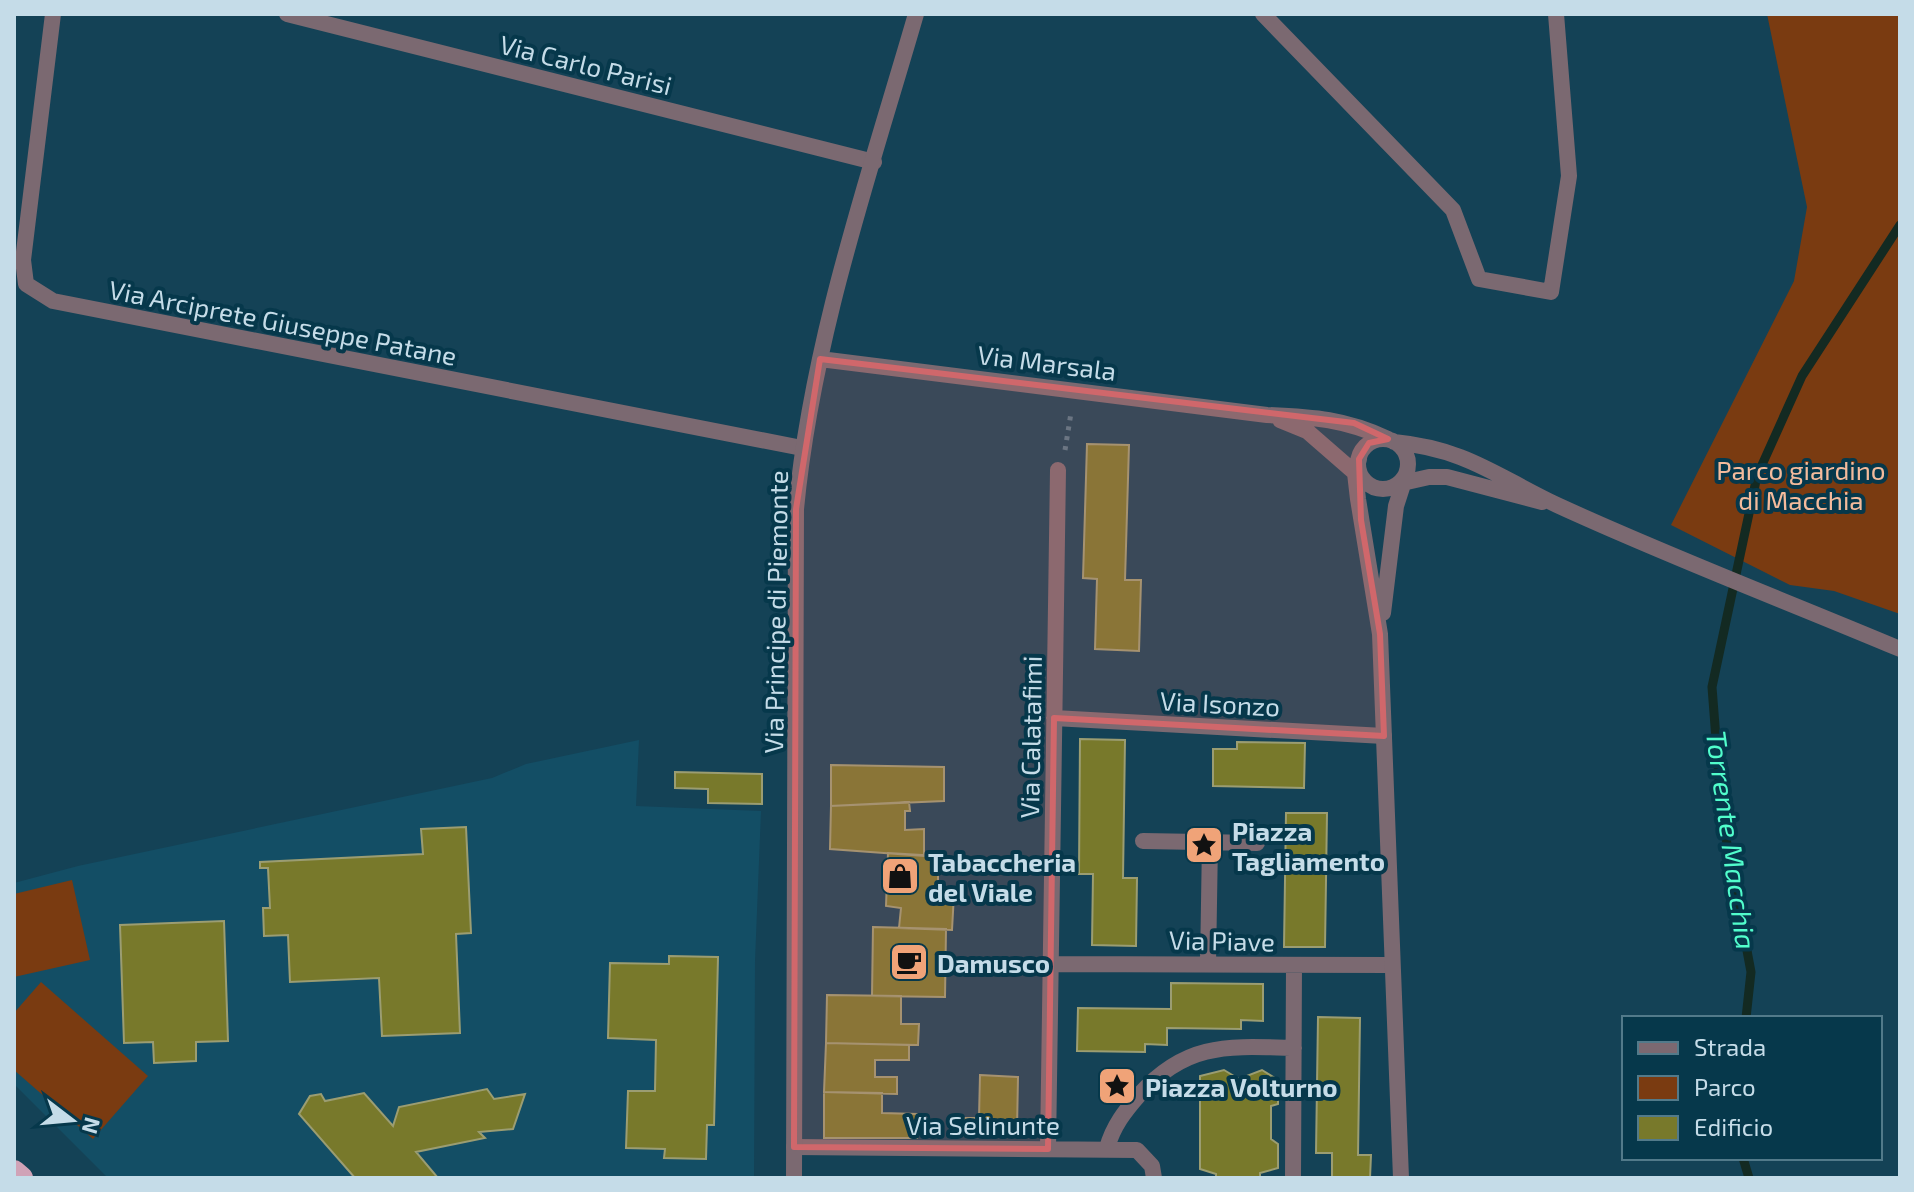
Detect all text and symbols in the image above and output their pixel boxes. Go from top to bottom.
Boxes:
street label: Via Carlo Parisi [497,28,675,100]
street label: Via Arciprete Giuseppe Patane [107,273,459,371]
street label: Via Marsala [976,338,1118,386]
park label: Parco giardino di Macchia [1716,454,1886,515]
street label: Via Principe di Piemonte [757,470,793,754]
street label: Via Calatafimi [1013,655,1047,819]
street label: Via Isonzo [1159,684,1281,722]
water label: Torrente Macchia [1700,728,1764,952]
place label: Piazza Tagliamento [1232,815,1385,876]
place icon: Piazza Tagliamento [1183,824,1225,866]
place label: Tabaccheria del Viale [928,846,1076,907]
shop icon: Tabaccheria del Viale [879,855,921,897]
street label: Via Piave [1169,924,1275,956]
cafe icon: Damusco [888,941,930,983]
place label: Damusco [937,947,1050,978]
legend [1622,1016,1882,1160]
text: Strada [1694,1032,1766,1061]
place icon: Piazza Volturno [1096,1065,1138,1107]
place label: Piazza Volturno [1145,1071,1338,1102]
text: Parco [1694,1072,1756,1101]
north arrow [32,1080,112,1160]
street label: Via Selinunte [906,1109,1060,1140]
text: Edificio [1694,1112,1773,1141]
text: N [78,1115,107,1137]

